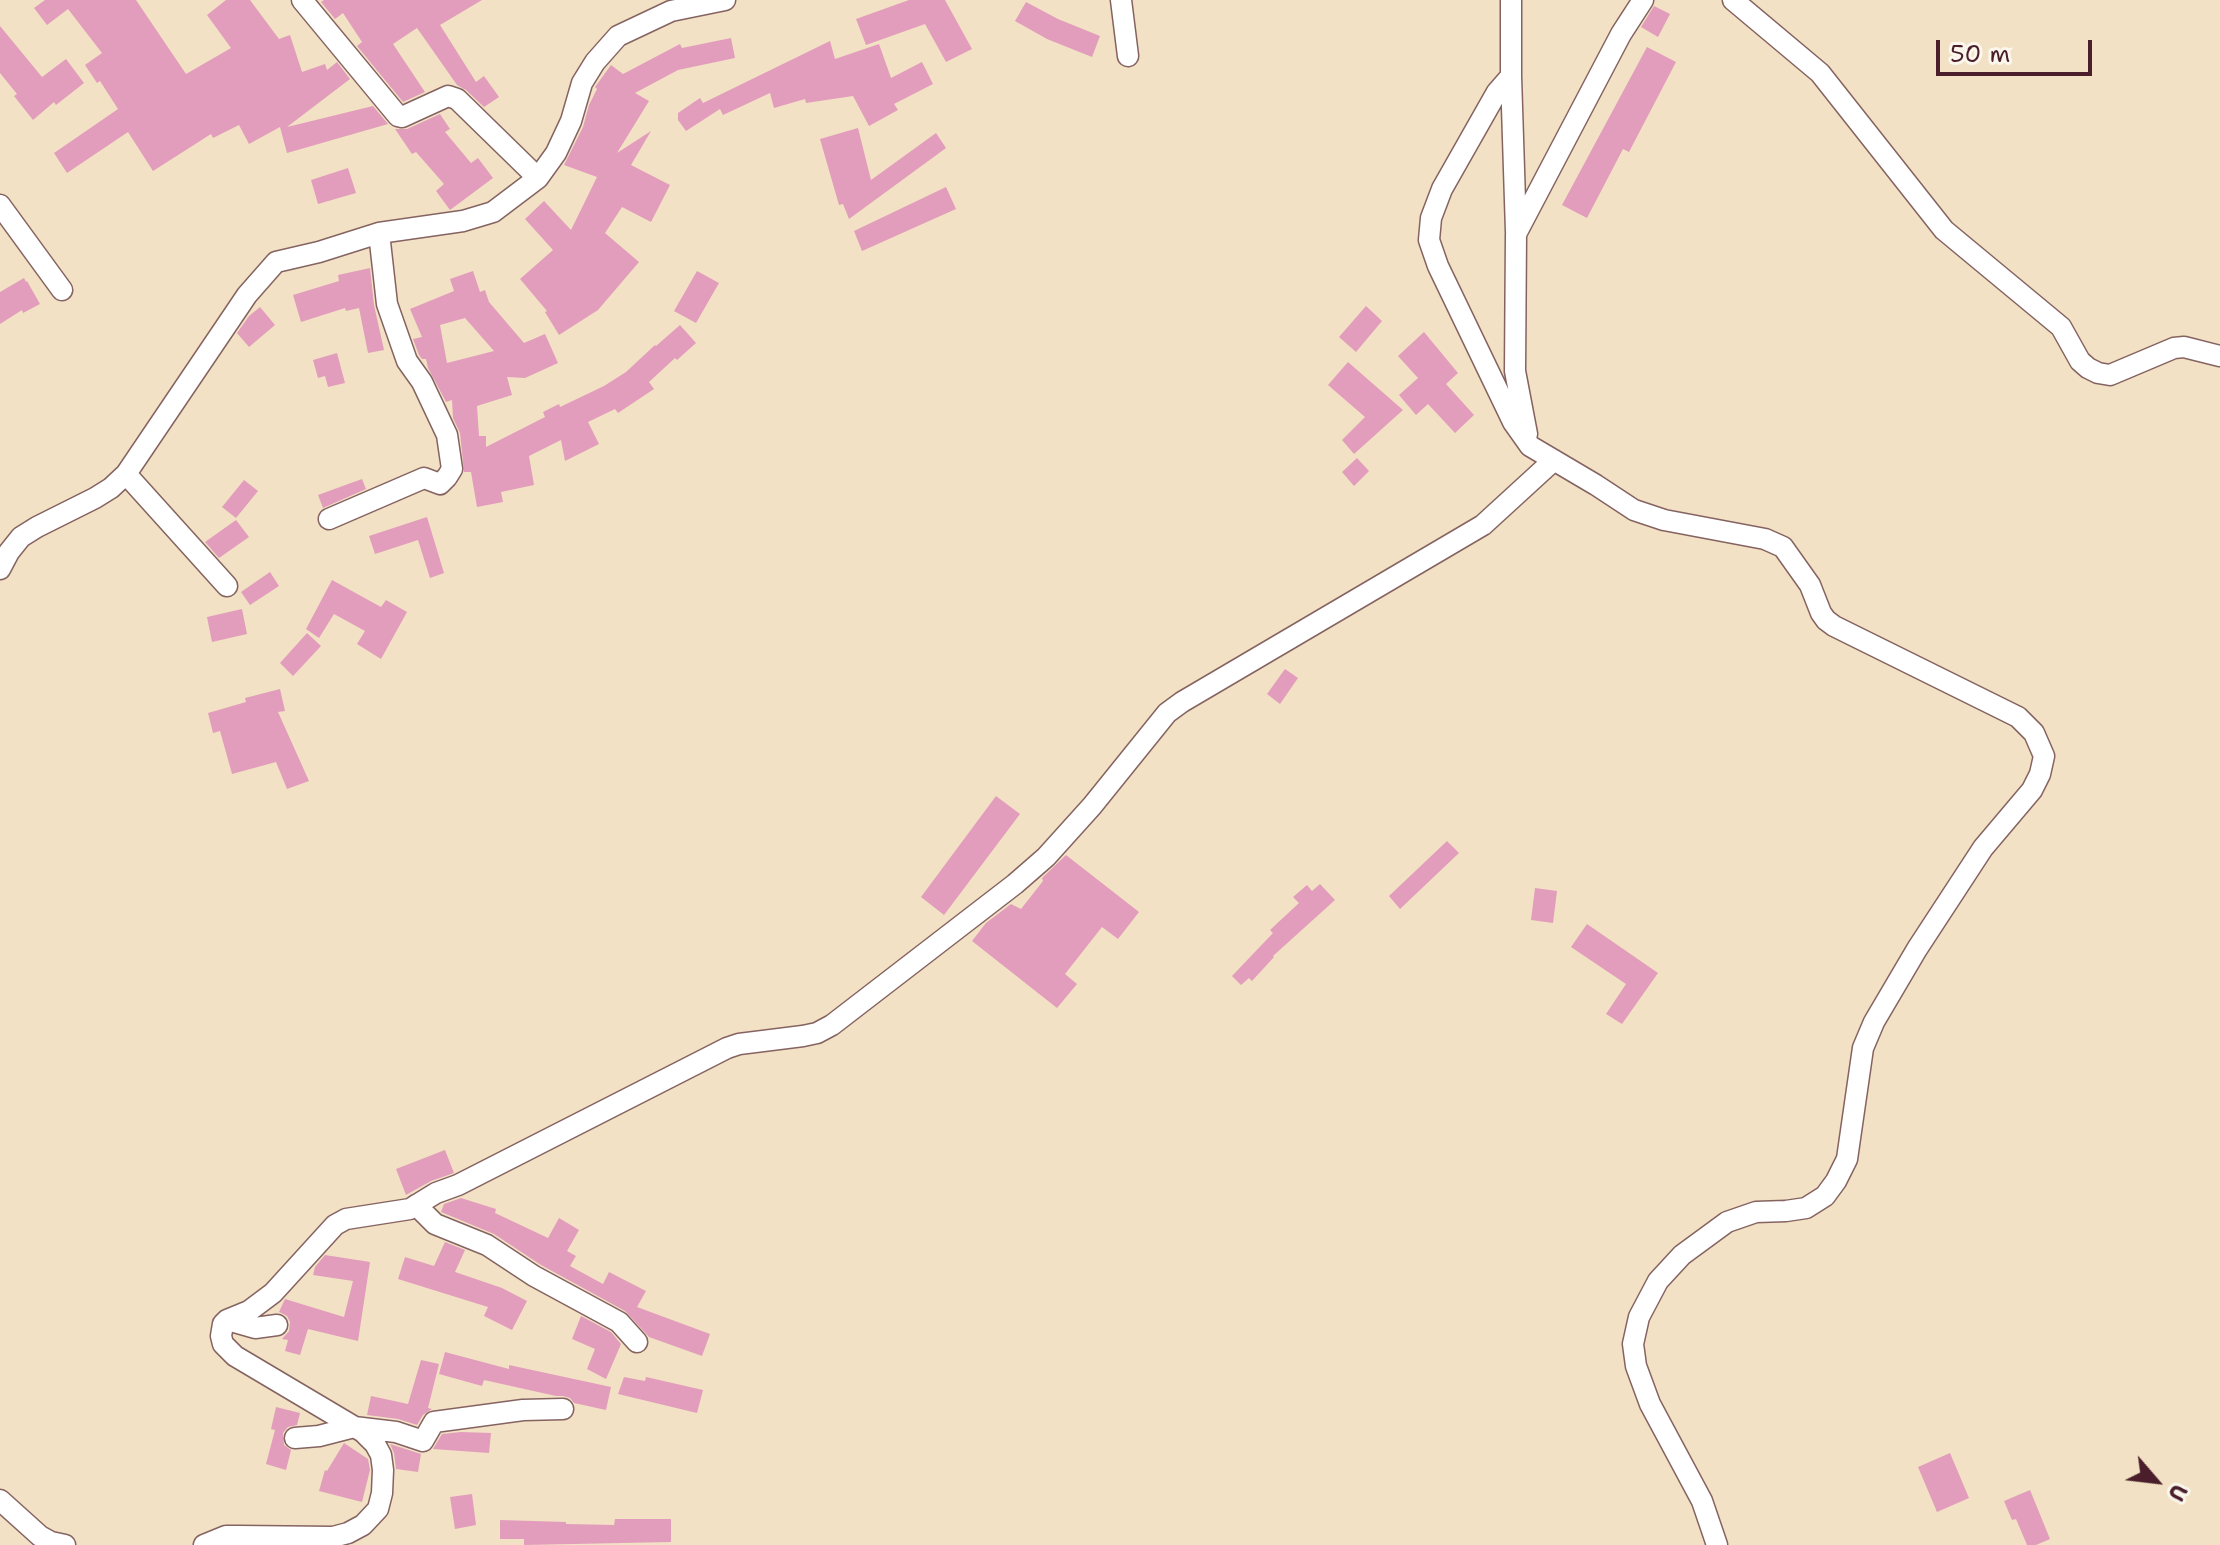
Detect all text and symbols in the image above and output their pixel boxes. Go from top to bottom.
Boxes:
scale bar [1940,24,2096,74]
text: 50 m [1950,38,2010,70]
north arrow [2116,1441,2196,1521]
text: U [2161,1479,2194,1506]

